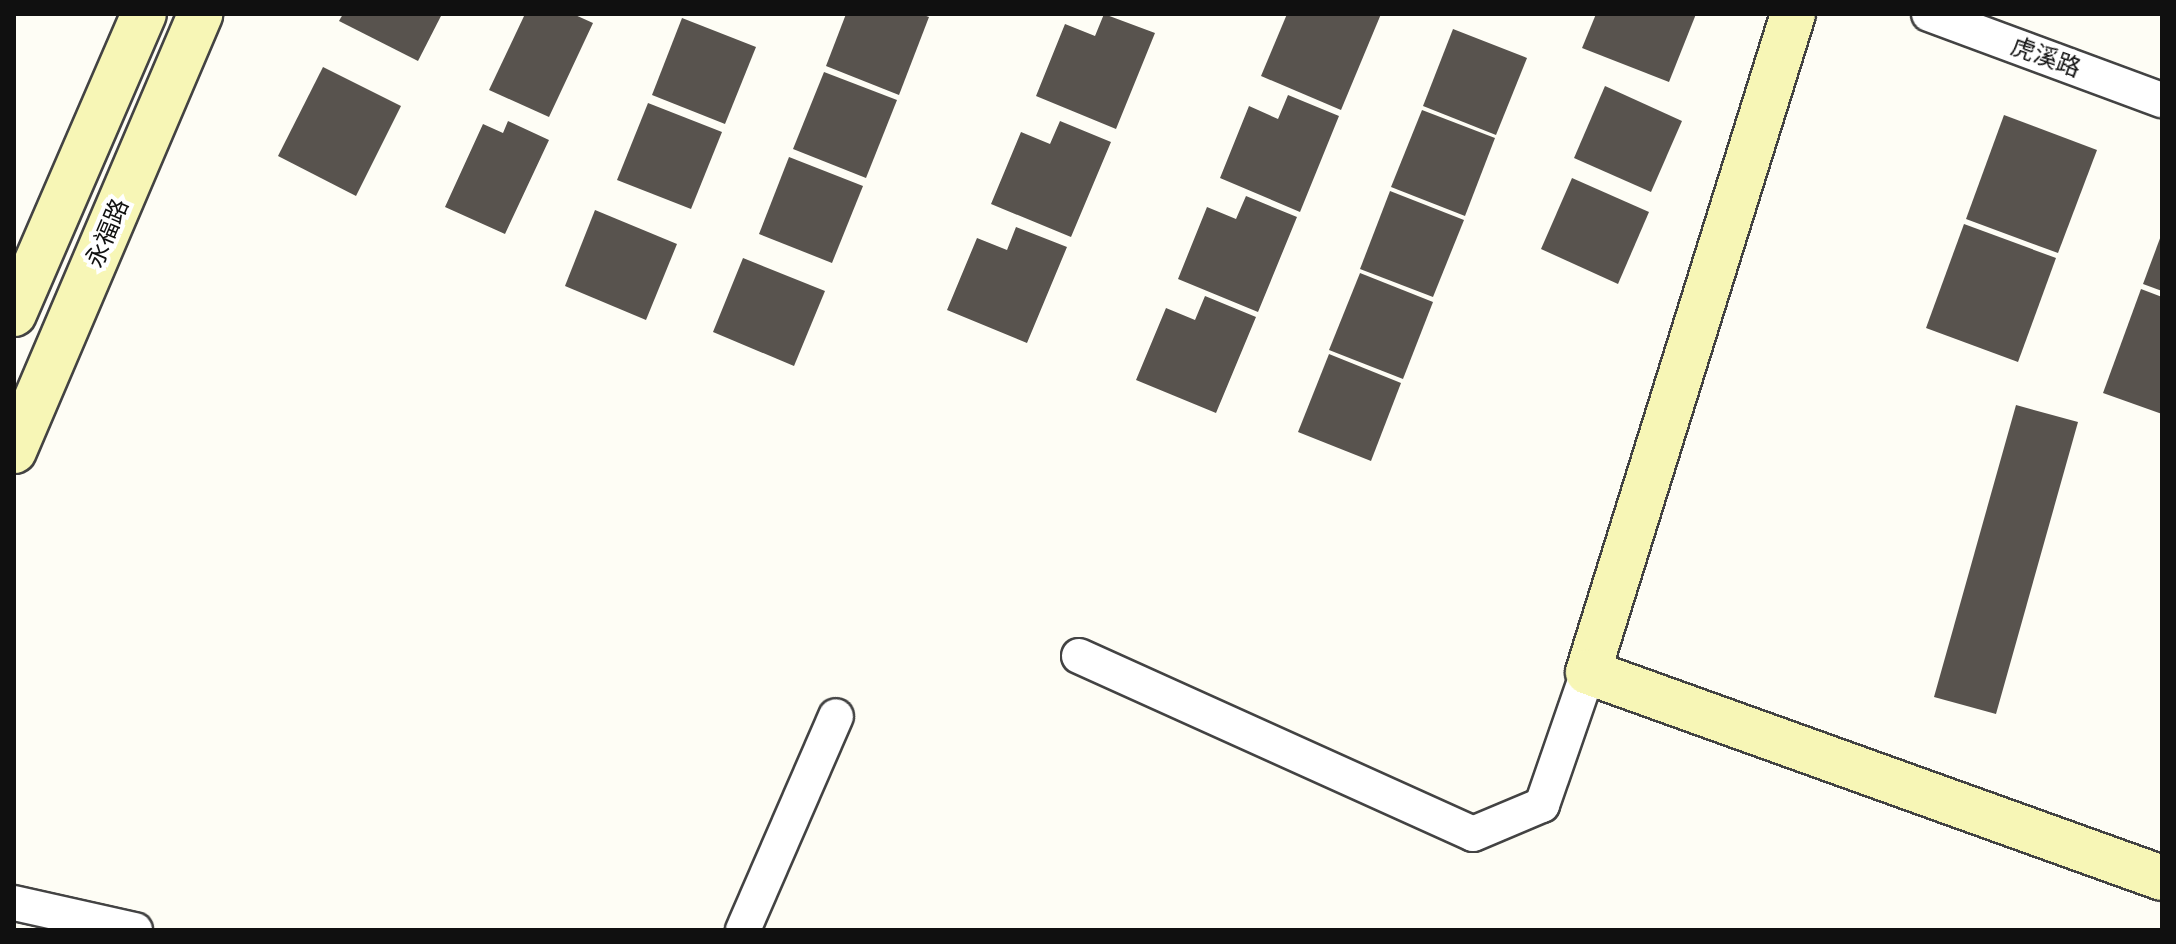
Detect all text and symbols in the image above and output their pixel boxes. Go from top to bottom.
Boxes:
street label: 虎溪路 [2007,31,2085,83]
street label: 永福路 [80,194,134,272]

